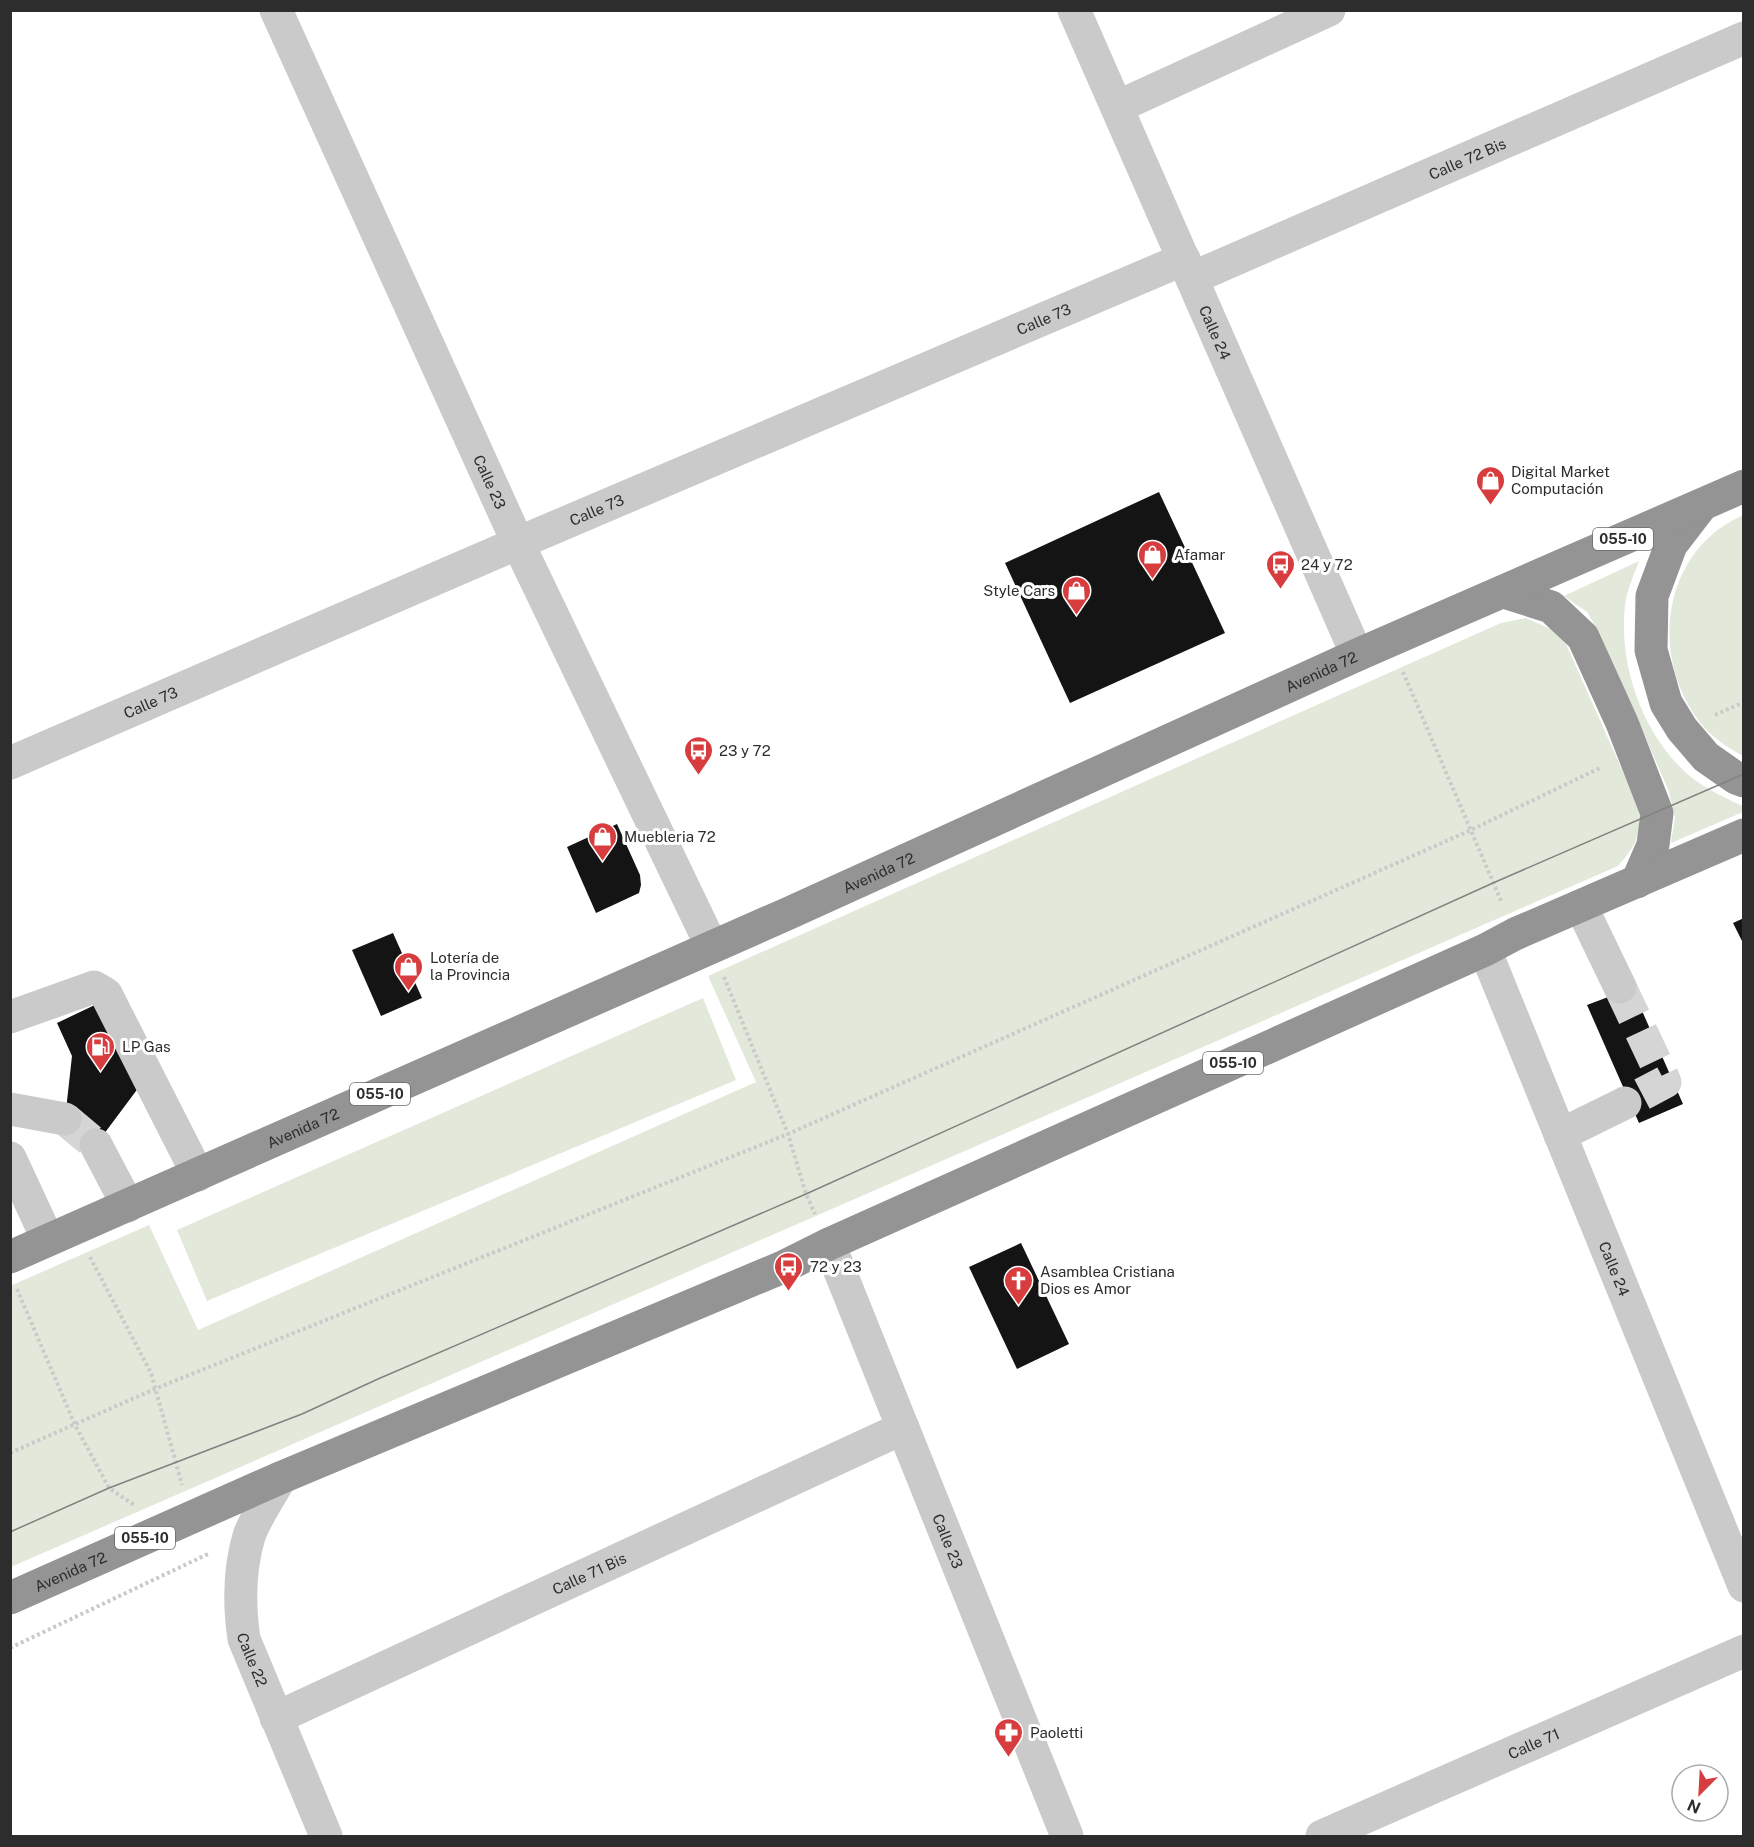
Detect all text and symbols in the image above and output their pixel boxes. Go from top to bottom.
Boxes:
street label: Calle 72 Bis [1426,134,1508,183]
street label: Calle 73 [1014,300,1073,338]
street label: Calle 24 [1196,303,1235,362]
street label: Calle 23 [471,452,510,511]
place label: Digital Market Computación [1511,463,1610,497]
shop icon: Digital Market Computación [1474,464,1506,506]
street label: Calle 73 [567,490,626,529]
road number: 055-10 [1593,528,1653,550]
shop icon: Afamar [1137,538,1169,580]
place label: Afamar [1174,546,1225,563]
bus stop icon: 24 y 72 [1264,548,1296,590]
place label: 24 y 72 [1301,556,1353,573]
shop icon: Style Cars [1060,574,1092,616]
place label: Style Cars [983,582,1055,599]
street label: Avenida 72 [1283,648,1360,695]
street label: Calle 73 [121,683,180,721]
bus stop icon: 23 y 72 [682,734,714,776]
place label: 23 y 72 [719,742,771,759]
shop icon: Muebleria 72 [587,820,619,862]
place label: Muebleria 72 [624,828,716,845]
street label: Avenida 72 [840,849,917,896]
place label: Lotería de la Provincia [430,949,510,983]
shop icon: Lotería de la Provincia [393,950,425,992]
fuel station icon: LP Gas [85,1030,117,1072]
place label: LP Gas [122,1038,171,1055]
road number: 055-10 [1203,1052,1263,1074]
road number: 055-10 [350,1083,410,1105]
street label: Avenida 72 [264,1104,341,1151]
street label: Calle 24 [1596,1239,1633,1298]
bus stop icon: 72 y 23 [773,1250,805,1292]
place label: 72 y 23 [810,1258,862,1275]
place label: Asamblea Cristiana Dios es Amor [1040,1263,1175,1297]
church icon: Asamblea Cristiana Dios es Amor [1003,1264,1035,1306]
street label: Calle 23 [930,1511,967,1571]
road number: 055-10 [115,1527,175,1549]
street label: Avenida 72 [32,1548,109,1595]
street label: Calle 71 Bis [549,1549,629,1598]
street label: Calle 22 [235,1632,271,1689]
pharmacy icon: Paoletti [993,1716,1025,1758]
place label: Paoletti [1030,1724,1083,1741]
street label: Calle 71 [1505,1725,1562,1762]
north arrow [1670,1763,1730,1823]
text: N [1685,1795,1704,1817]

